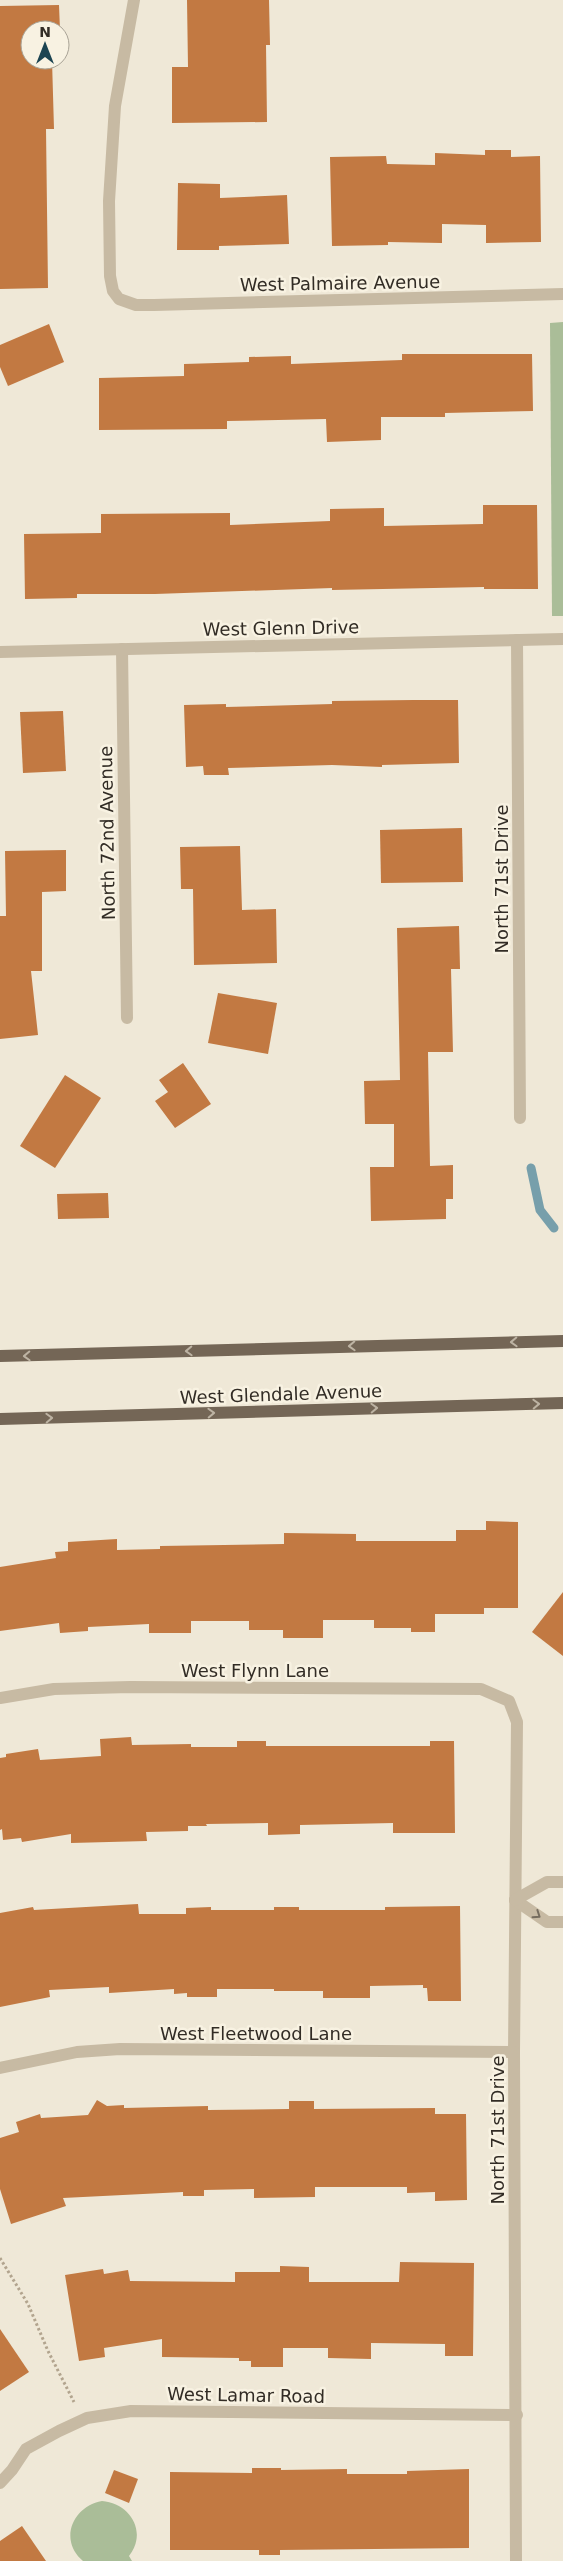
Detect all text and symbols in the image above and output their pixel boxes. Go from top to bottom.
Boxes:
north arrow [20,20,70,70]
text: N [39,24,51,40]
street label: West Palmaire Avenue [240,271,440,295]
street label: West Glenn Drive [203,616,359,640]
street label: North 72nd Avenue [95,746,119,920]
street label: North 71st Drive [491,804,512,954]
one-way arrow [510,1337,518,1347]
one-way arrow [348,1341,356,1352]
one-way arrow [185,1346,193,1356]
one-way arrow [23,1350,31,1361]
street label: West Glendale Avenue [179,1380,383,1408]
one-way arrow [532,1398,540,1409]
one-way arrow [370,1403,378,1414]
one-way arrow [208,1408,215,1418]
one-way arrow [45,1413,53,1423]
street label: West Flynn Lane [181,1660,329,1681]
one-way arrow [532,1909,541,1918]
street label: West Fleetwood Lane [160,2023,352,2044]
street label: North 71st Drive [487,2055,508,2205]
street label: West Lamar Road [167,2383,325,2407]

